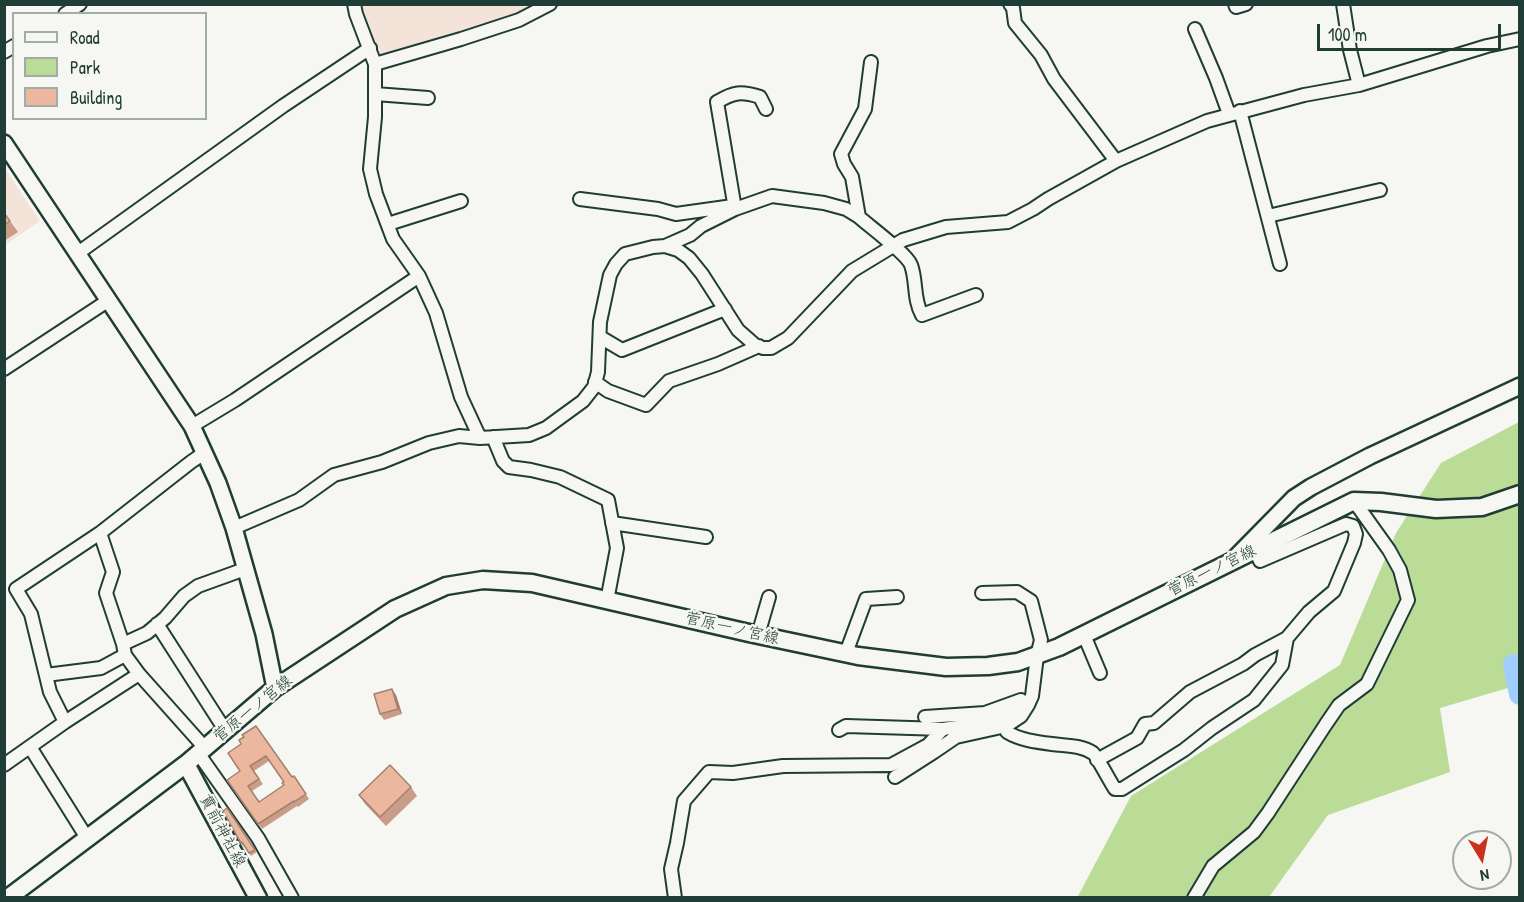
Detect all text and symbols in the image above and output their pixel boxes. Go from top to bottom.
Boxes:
legend [12,12,207,120]
scale bar [1320,12,1504,50]
text: 100 m [1328,22,1367,47]
text: Road [70,25,100,50]
text: Park [70,55,100,80]
text: Building [70,85,122,110]
street label: 菅原一ノ宮線 [1165,541,1259,601]
street label: 菅原一ノ宮線 [683,609,781,649]
street label: 菅原一ノ宮線 [210,671,296,747]
street label: 貫前神社線 [195,791,249,871]
north arrow [1452,830,1512,890]
text: N [1479,864,1491,887]

